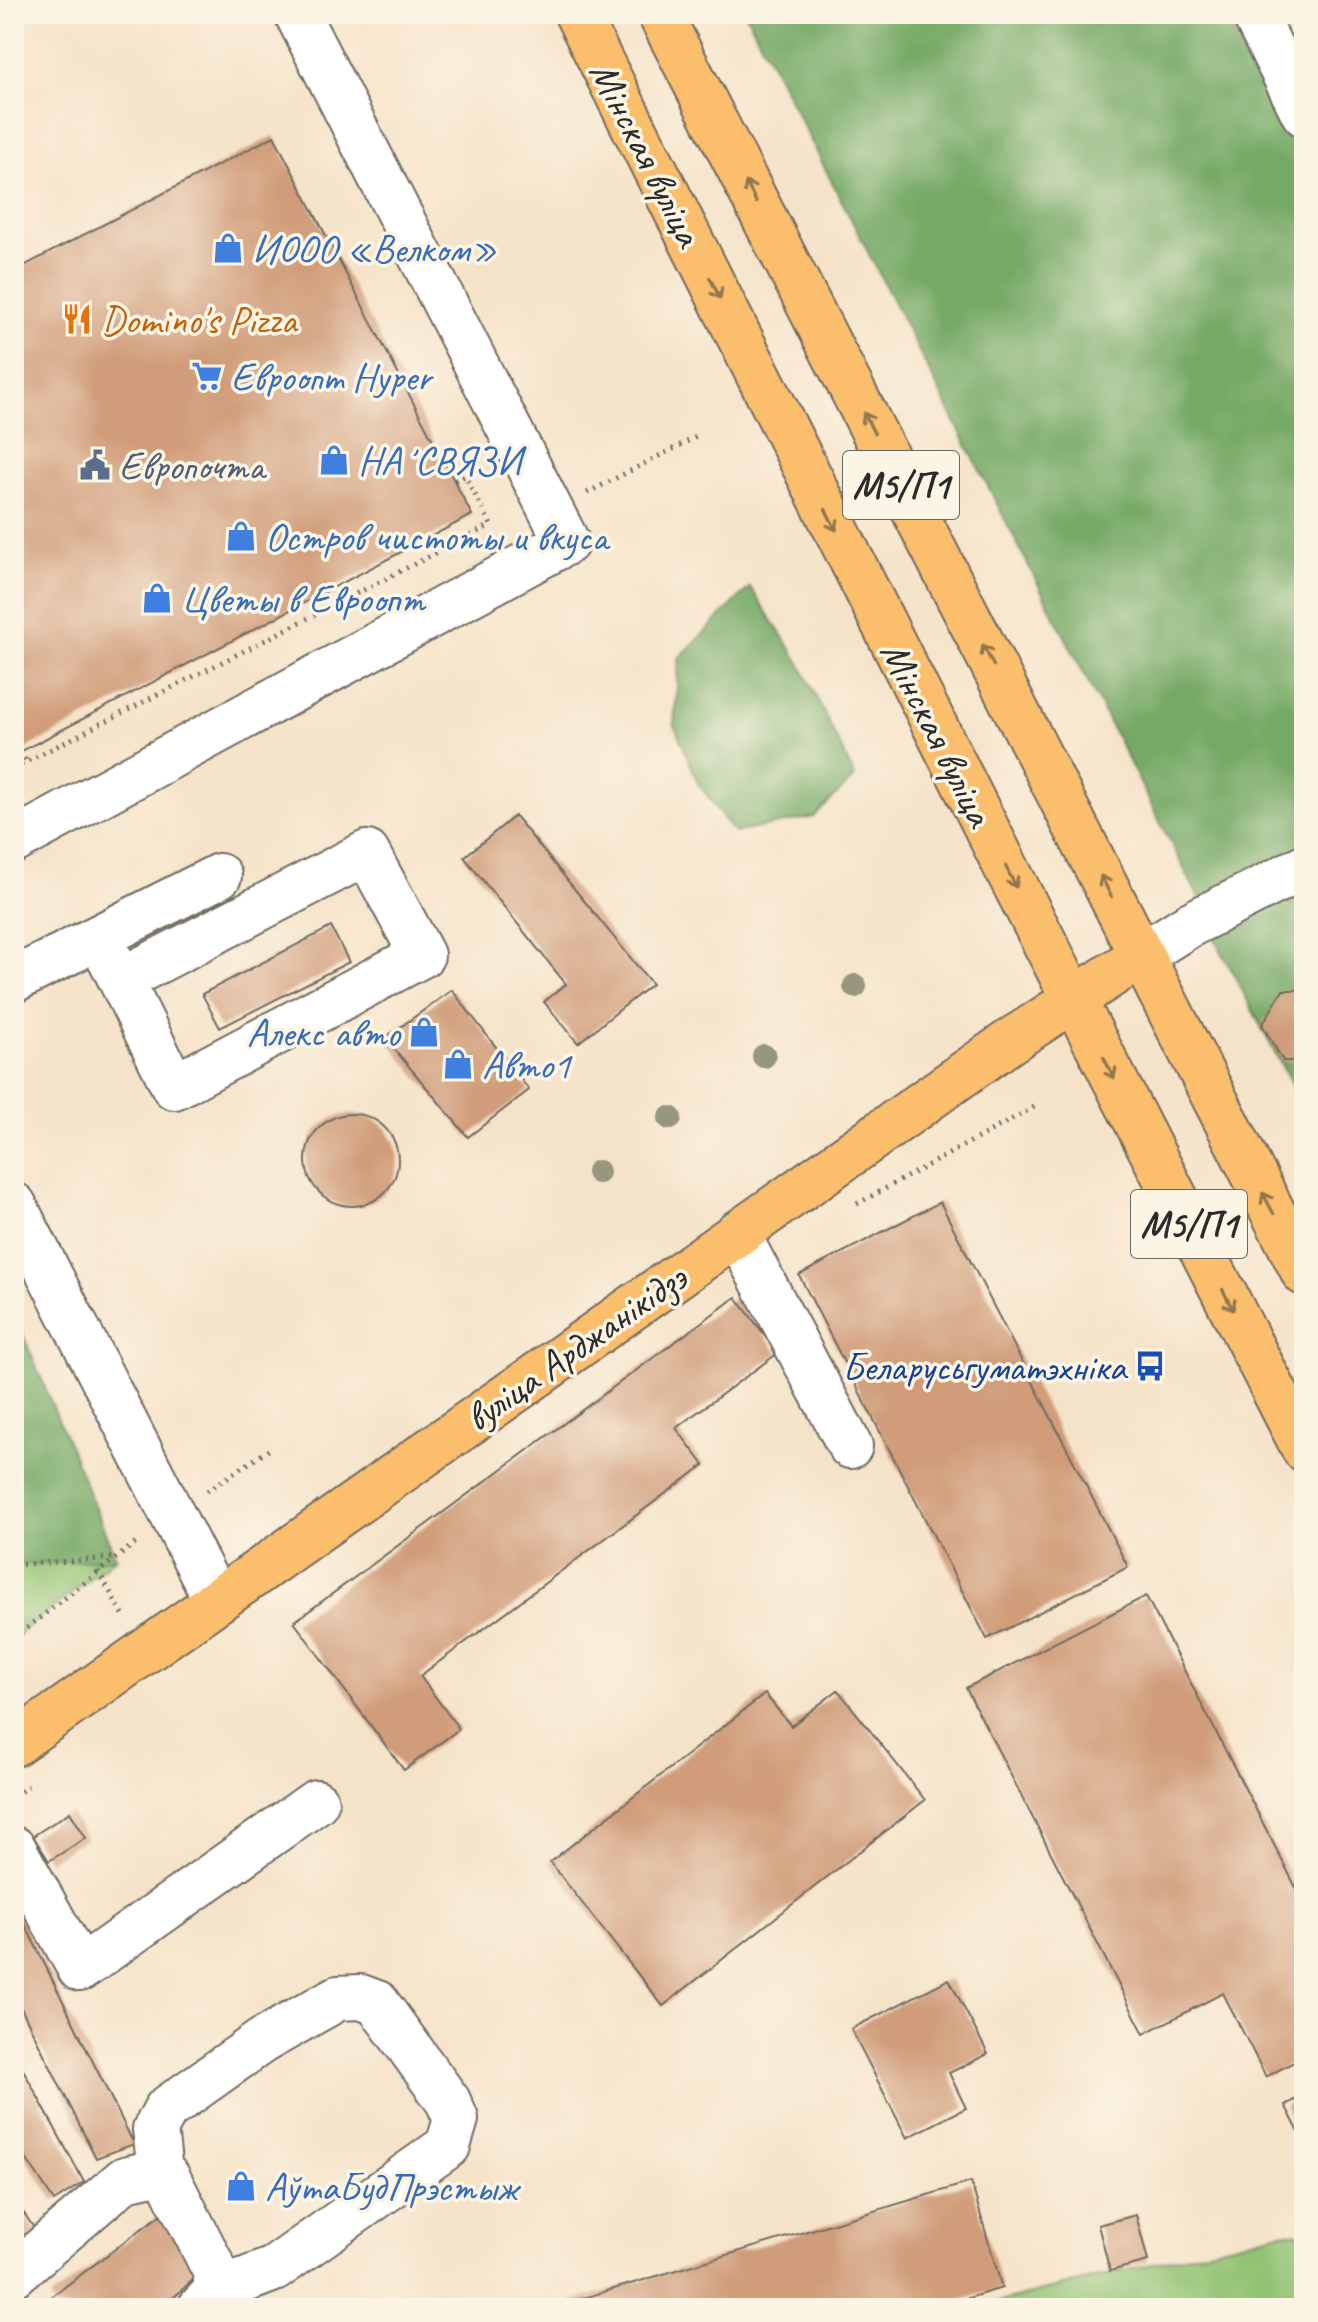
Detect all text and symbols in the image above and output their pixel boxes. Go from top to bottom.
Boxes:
street label: Мінская вуліца [578,53,715,256]
one-way arrow [742,180,758,204]
place label: ИООО «Велком» [252,224,497,274]
shop icon: ИООО «Велком» [211,231,245,265]
one-way arrow [707,275,723,299]
place label: Domino's Pizza [101,295,299,345]
restaurant icon: Domino's Pizza [60,302,94,336]
place label: Евроопт Hyper [231,352,435,402]
supermarket icon: Евроопт Hyper [190,359,224,393]
one-way arrow [861,412,877,436]
place label: НАʼСВЯЗИ [358,436,527,486]
place label: Европочта [119,441,268,491]
shop icon: НАʼСВЯЗИ [317,443,351,477]
public building icon: Европочта [78,448,112,482]
road number: М5/П1 [843,451,959,519]
one-way arrow [824,507,840,531]
place label: Остров чистоты и вкуса [265,512,611,562]
shop icon: Остров чистоты и вкуса [224,519,258,553]
place label: Цветы в Евроопт [181,574,427,624]
shop icon: Цветы в Евроопт [140,581,174,615]
street label: Мінская вуліца [869,633,1006,836]
one-way arrow [980,643,995,667]
one-way arrow [1004,865,1019,889]
one-way arrow [1098,875,1113,899]
place label: Алекс авто [247,1008,402,1058]
shop icon: Алекс авто [407,1015,441,1049]
place label: Авто1 [482,1040,573,1090]
shop icon: Авто1 [441,1047,475,1081]
one-way arrow [1102,1056,1118,1080]
road number: М5/П1 [1131,1190,1247,1258]
one-way arrow [1259,1192,1275,1216]
street label: вуліца Арджанікідзэ [455,1252,698,1443]
one-way arrow [1221,1287,1236,1311]
place label: Беларусьгуматэхніка [842,1342,1129,1392]
bus stop icon: Беларусьгуматэхніка [1133,1349,1167,1383]
place label: АўтаБудПрэстыж [265,2162,522,2212]
shop icon: АўтаБудПрэстыж [224,2169,258,2203]

